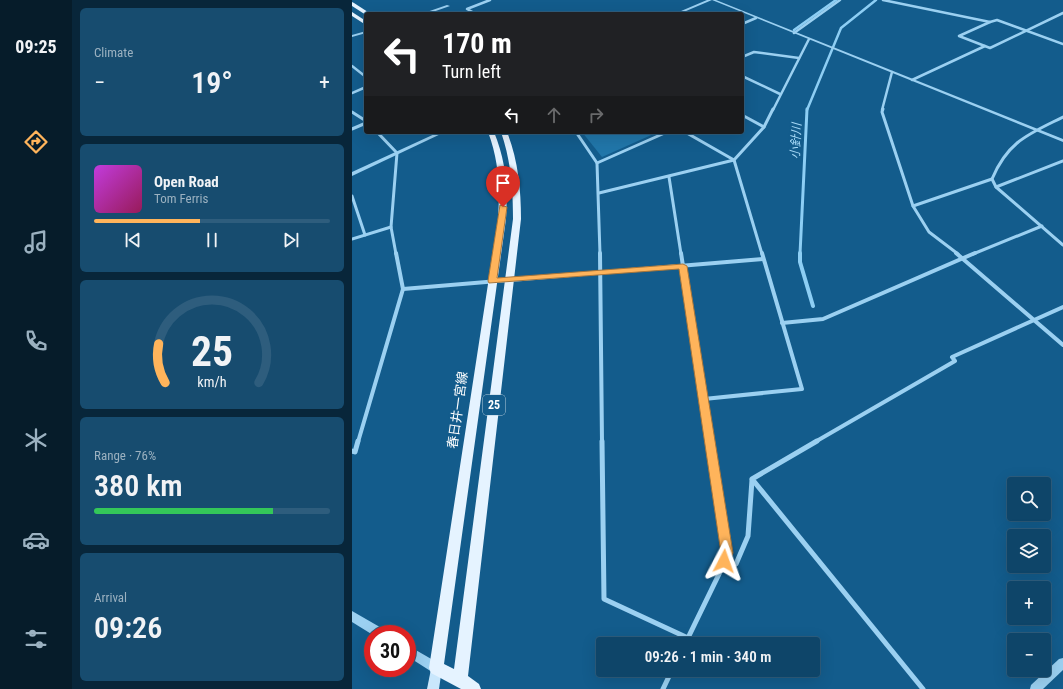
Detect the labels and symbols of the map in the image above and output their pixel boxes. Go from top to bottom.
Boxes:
water label: 小針川 [788,121,804,159]
pin [486,166,520,207]
street label: 春日井一宮線 [445,370,470,450]
road number: 25 [483,395,505,415]
position arrow [703,540,745,582]
speed limit sign: 30 [364,625,416,677]

